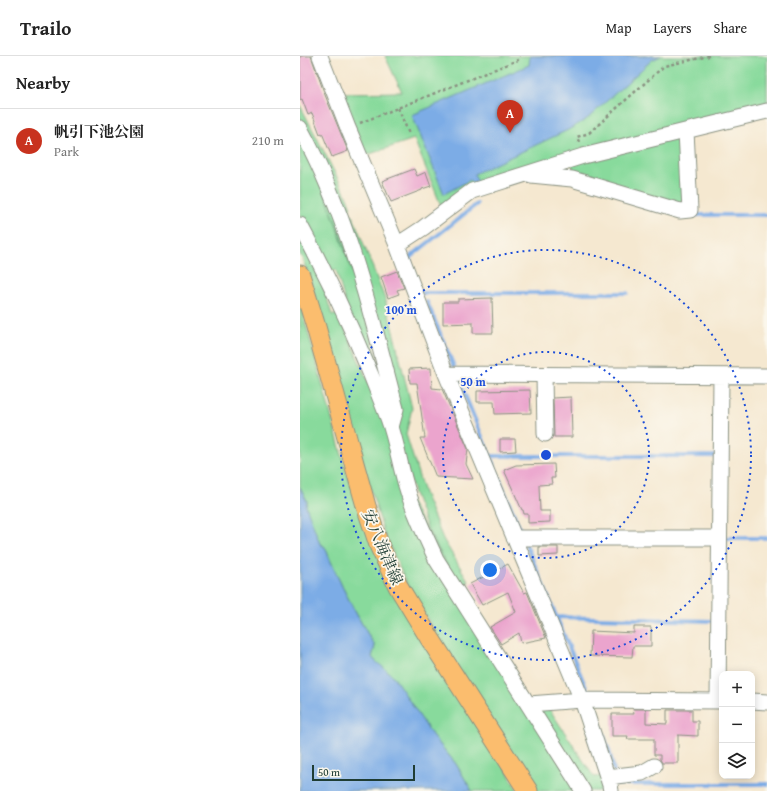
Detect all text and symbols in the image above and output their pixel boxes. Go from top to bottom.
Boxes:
text: Trailo [20,14,71,42]
text: Map [606,18,632,38]
text: Layers [654,18,692,38]
text: Share [714,18,747,38]
text: Nearby [16,70,70,95]
pin: A [497,100,523,133]
text: 帆引下池公園 [54,121,144,142]
text: A [25,131,33,150]
text: 210 m [252,131,284,150]
text: Park [54,142,79,161]
text: 100 m [385,301,418,318]
text: 50 m [460,373,486,390]
centre of rings [539,448,553,462]
street label: 安八海津線 [356,505,410,589]
your location [480,560,500,580]
map controls [719,671,755,779]
button: + [719,671,755,707]
button: − [719,707,755,743]
button: layers [719,743,755,779]
scale bar [312,763,415,782]
text: 50 m [318,764,340,780]

